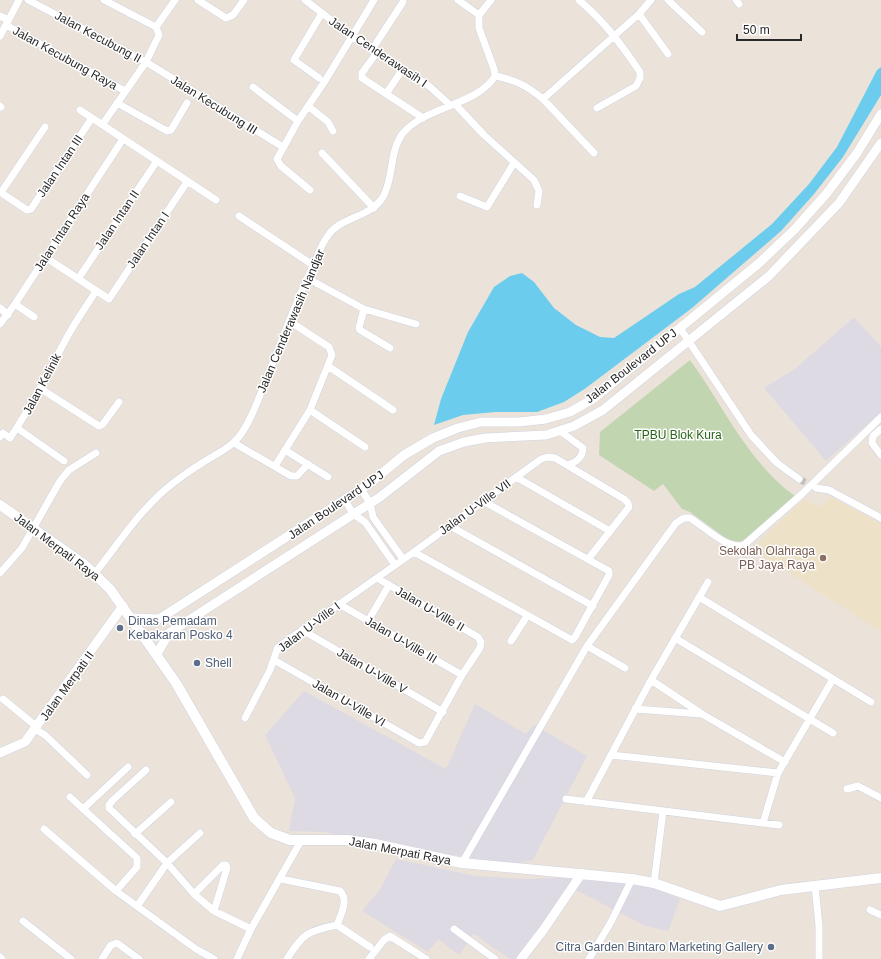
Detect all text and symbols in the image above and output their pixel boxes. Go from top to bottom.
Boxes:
street label: Jalan Kecubung II [52,8,144,66]
street label: Jalan Cenderawasih I [326,14,430,90]
scale bar [737,16,801,42]
street label: Jalan Kecubung Raya [10,23,120,93]
text: 50 m [743,23,770,37]
street label: Jalan Kecubung III [168,73,260,137]
street label: Jalan Intan III [34,132,86,200]
street label: Jalan Intan II [92,188,142,252]
street label: Jalan Intan Raya [32,190,93,274]
street label: Jalan Intan I [124,209,172,271]
street label: Jalan Cenderawasih Nandjar [254,247,328,395]
street label: Jalan Boulevard UPJ [583,326,679,406]
street label: Jalan Kelinik [20,350,64,417]
park label: TPBU Blok Kura [634,428,722,442]
street label: Jalan Boulevard UPJ [286,468,386,542]
street label: Jalan U-Ville VII [436,476,514,538]
street label: Jalan Merpati Raya [12,510,103,584]
place label: Sekolah Olahraga PB Jaya Raya [719,544,815,572]
marker: Sekolah Olahraga PB Jaya Raya [818,553,828,563]
street label: Jalan U-Ville II [393,584,467,634]
street label: Jalan U-Ville I [275,599,343,655]
place label: Dinas Pemadam Kebakaran Posko 4 [128,614,233,642]
street label: Jalan U-Ville III [363,614,439,666]
marker: Dinas Pemadam Kebakaran Posko 4 [115,623,125,633]
street label: Jalan U-Ville V [335,645,409,697]
street label: Jalan Merpati II [37,649,97,723]
place label: Shell [205,656,232,670]
marker: Shell [192,658,202,668]
street label: Jalan U-Ville VI [310,676,388,730]
street label: Jalan Merpati Raya [348,834,452,868]
place label: Citra Garden Bintaro Marketing Gallery [556,940,763,954]
marker: Citra Garden Bintaro Marketing Gallery [766,942,776,952]

